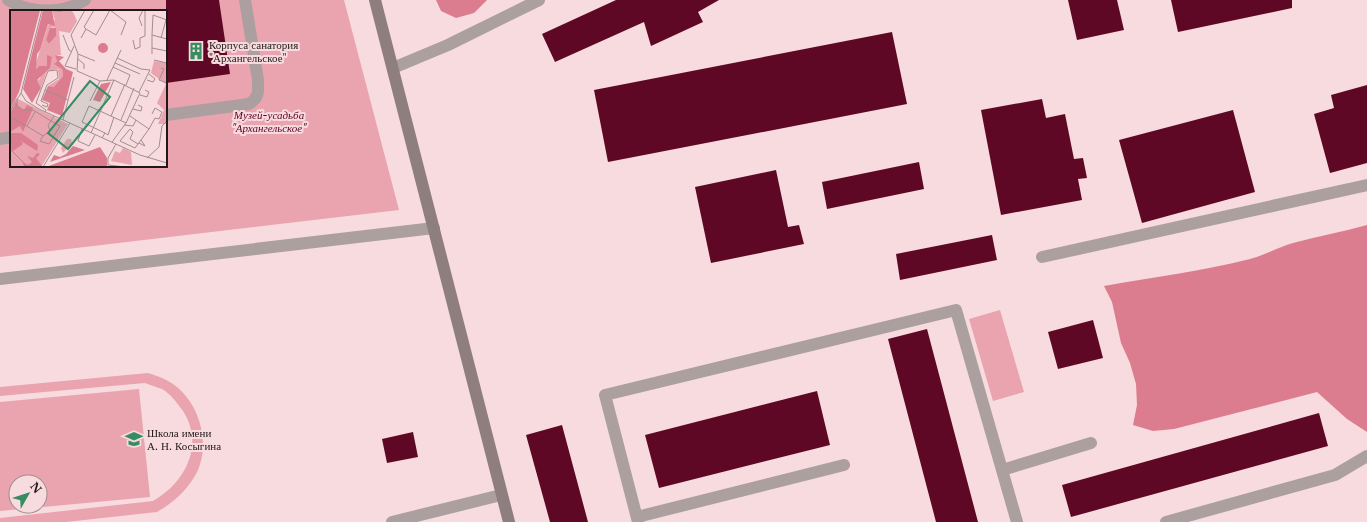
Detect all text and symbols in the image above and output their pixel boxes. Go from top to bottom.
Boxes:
inset map [10,10,167,167]
place label: Корпуса санатория "Архангельское" [209,38,298,65]
building icon: Корпуса санатория "Архангельское" [186,41,206,61]
park label: Музей-усадьба "Архангельское" [232,108,307,135]
place label: Школа имени А. Н. Косыгина [147,426,221,453]
school or university icon: Школа имени А. Н. Косыгина [124,429,144,449]
north arrow [8,474,48,514]
text: N [27,479,45,497]

